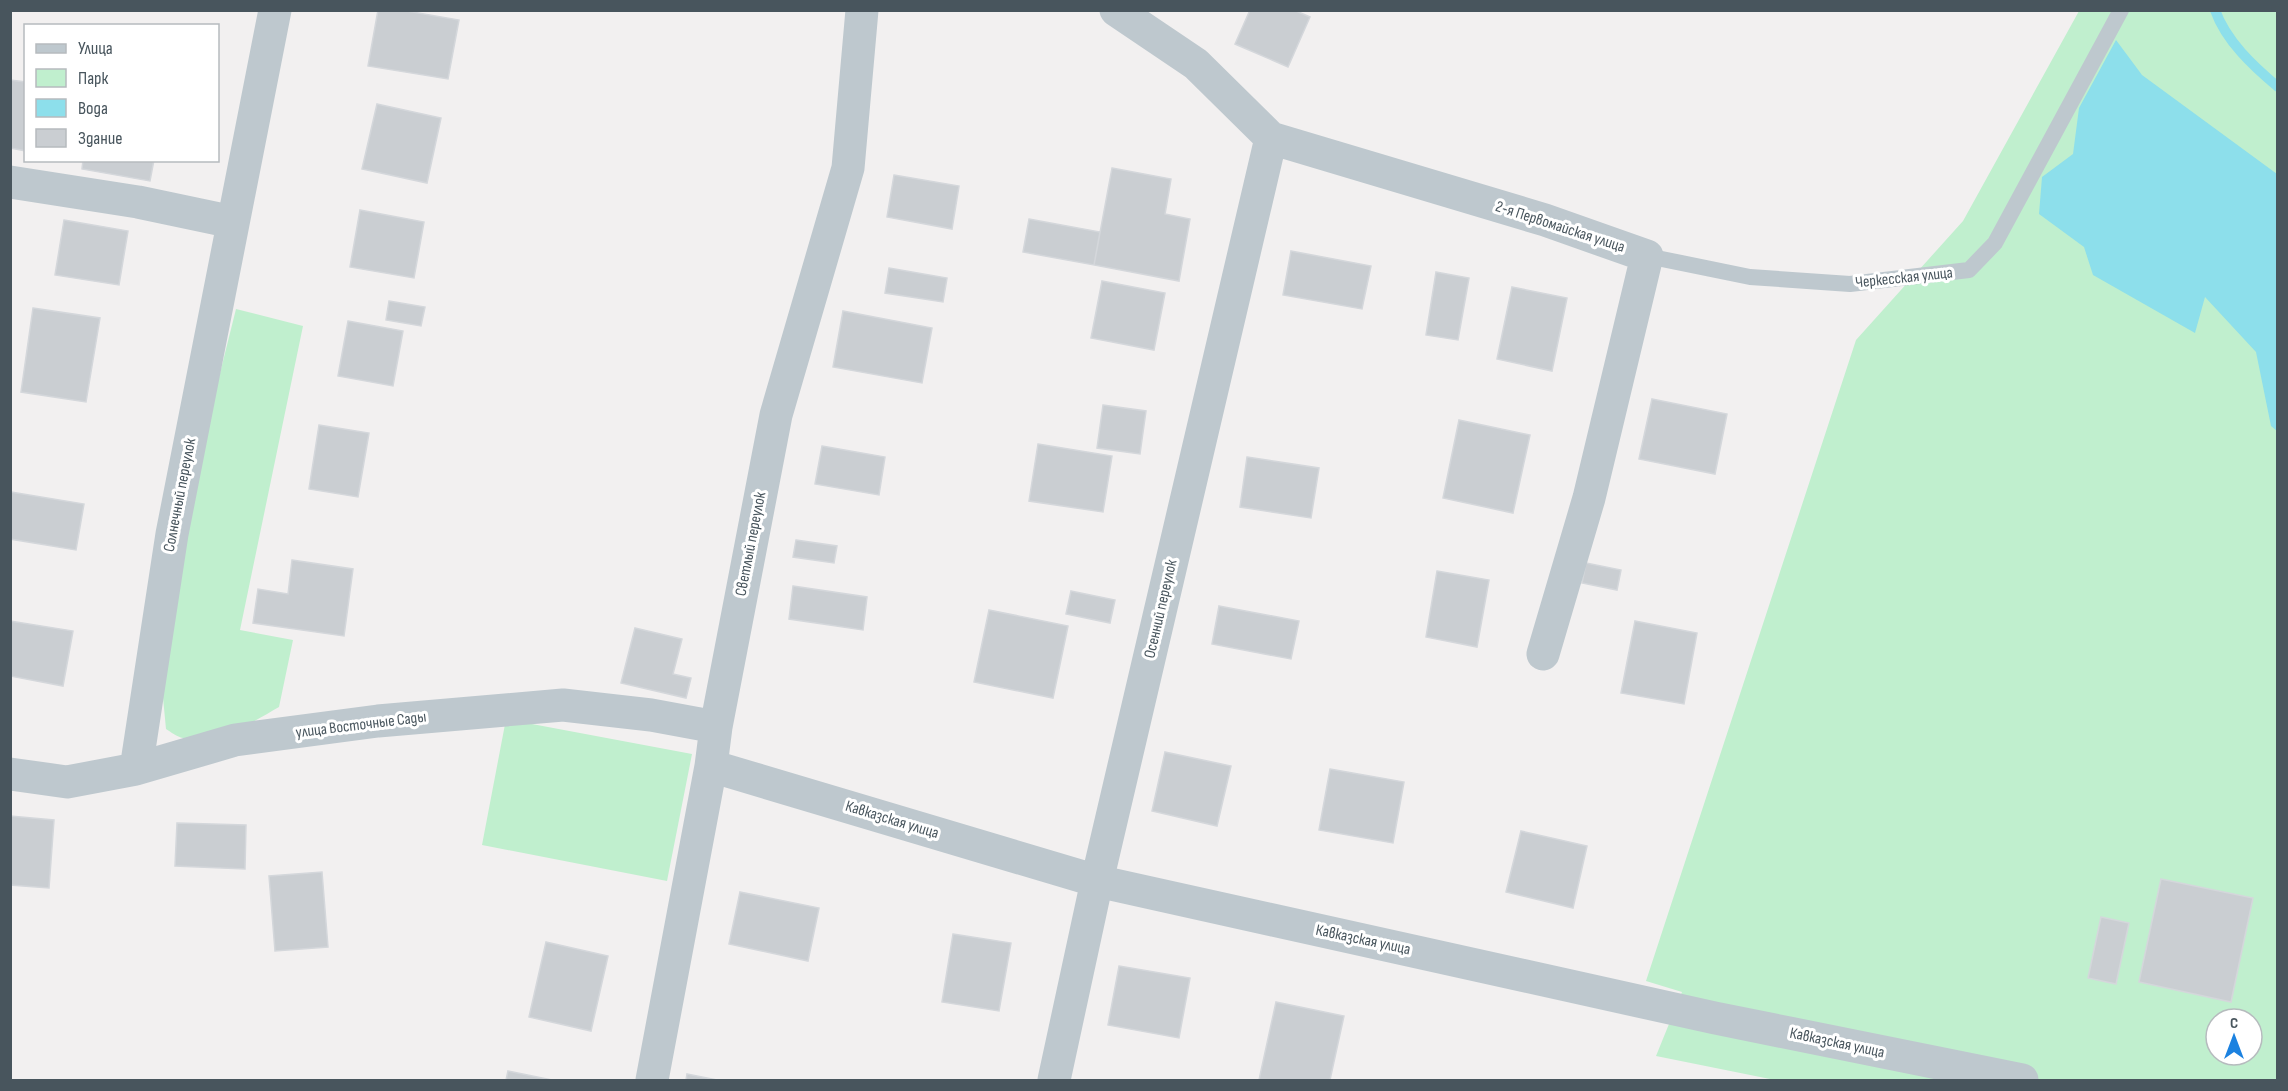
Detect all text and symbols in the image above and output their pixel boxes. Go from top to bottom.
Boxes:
legend [24,24,219,162]
text: Улица [78,38,113,59]
text: Парк [78,68,109,89]
text: Вода [78,98,108,119]
text: Здание [78,128,123,149]
street label: 2-я Первомайская улица [1493,197,1627,257]
street label: Черкесская улица [1854,263,1954,293]
street label: Солнечный переулок [160,436,201,553]
street label: Светлый переулок [732,489,771,598]
street label: Осенний переулок [1140,557,1182,660]
street label: улица Восточные Сады [295,708,427,742]
street label: Кавказcкая улица [843,797,941,843]
street label: Кавказcкая улица [1314,921,1412,959]
north arrow [2204,1007,2264,1067]
text: С [2230,1014,2238,1033]
street label: Кавказcкая улица [1788,1024,1886,1062]

